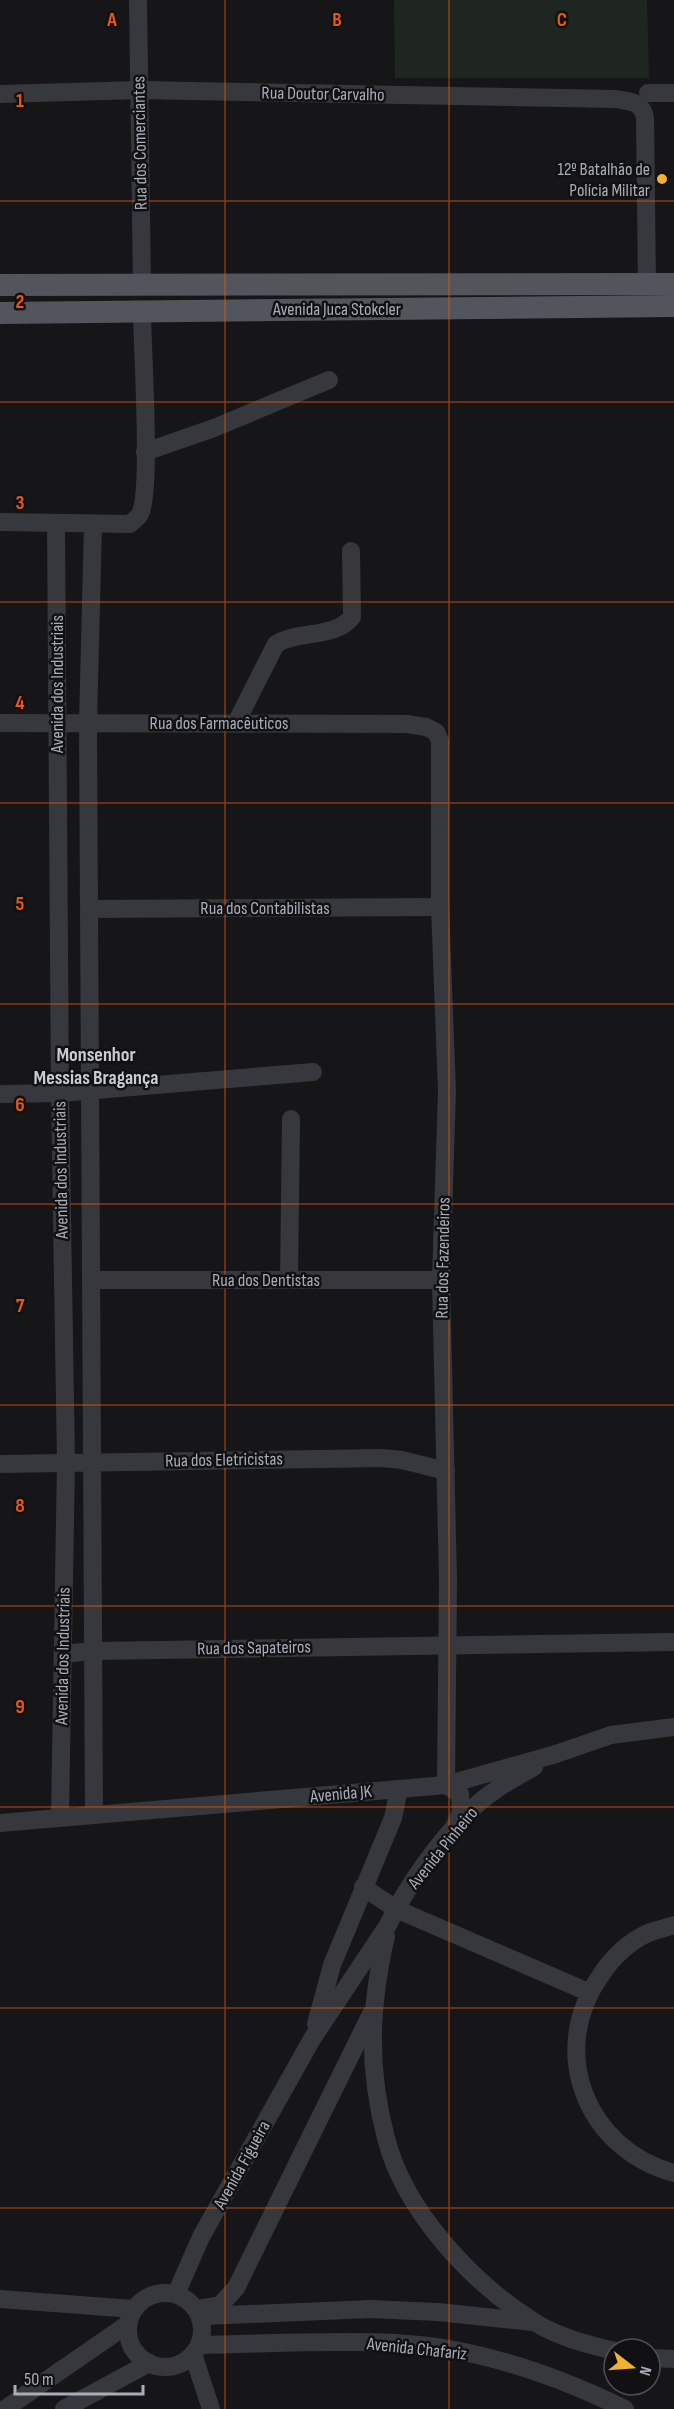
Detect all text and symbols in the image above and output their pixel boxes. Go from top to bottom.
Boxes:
text: A [106,8,117,32]
text: B [332,8,342,32]
text: C [557,8,567,32]
street label: Rua dos Comerciantes [128,76,152,210]
street label: Rua Doutor Carvalho [261,82,385,106]
text: 1 [16,89,24,113]
place label: 12º Batalhão de Polícia Militar [557,159,650,201]
marker: 12º Batalhão de Polícia Militar [655,172,669,186]
text: 2 [16,290,24,314]
street label: Avenida Juca Stokcler [272,299,401,320]
text: 3 [16,491,25,515]
street label: Avenida dos Industriais [47,615,68,754]
text: 4 [15,691,25,715]
street label: Rua dos Farmacêuticos [150,713,288,734]
text: 5 [16,892,25,916]
street label: Rua dos Contabilistas [200,898,330,919]
district label: Monsenhor Messias Bragança [34,1043,158,1090]
text: 6 [15,1093,25,1117]
street label: Avenida dos Industriais [49,1101,73,1240]
street label: Rua dos Fazendeiros [431,1197,455,1319]
street label: Rua dos Dentistas [212,1270,320,1291]
text: 7 [16,1294,25,1318]
street label: Rua dos Eletricistas [165,1448,283,1472]
text: 8 [15,1494,25,1518]
street label: Avenida dos Industriais [51,1587,75,1726]
street label: Rua dos Sapateiros [197,1637,311,1659]
text: 9 [15,1695,25,1719]
street label: Avenida JK [308,1781,373,1807]
street label: Avenida Pinheiro [403,1803,482,1894]
street label: Avenida Figueira [209,2117,275,2214]
street label: Avenida Chafariz [365,2333,468,2365]
north arrow [602,2337,662,2397]
scale bar [15,2358,142,2396]
text: N [635,2364,655,2378]
text: 50 m [24,2369,54,2390]

